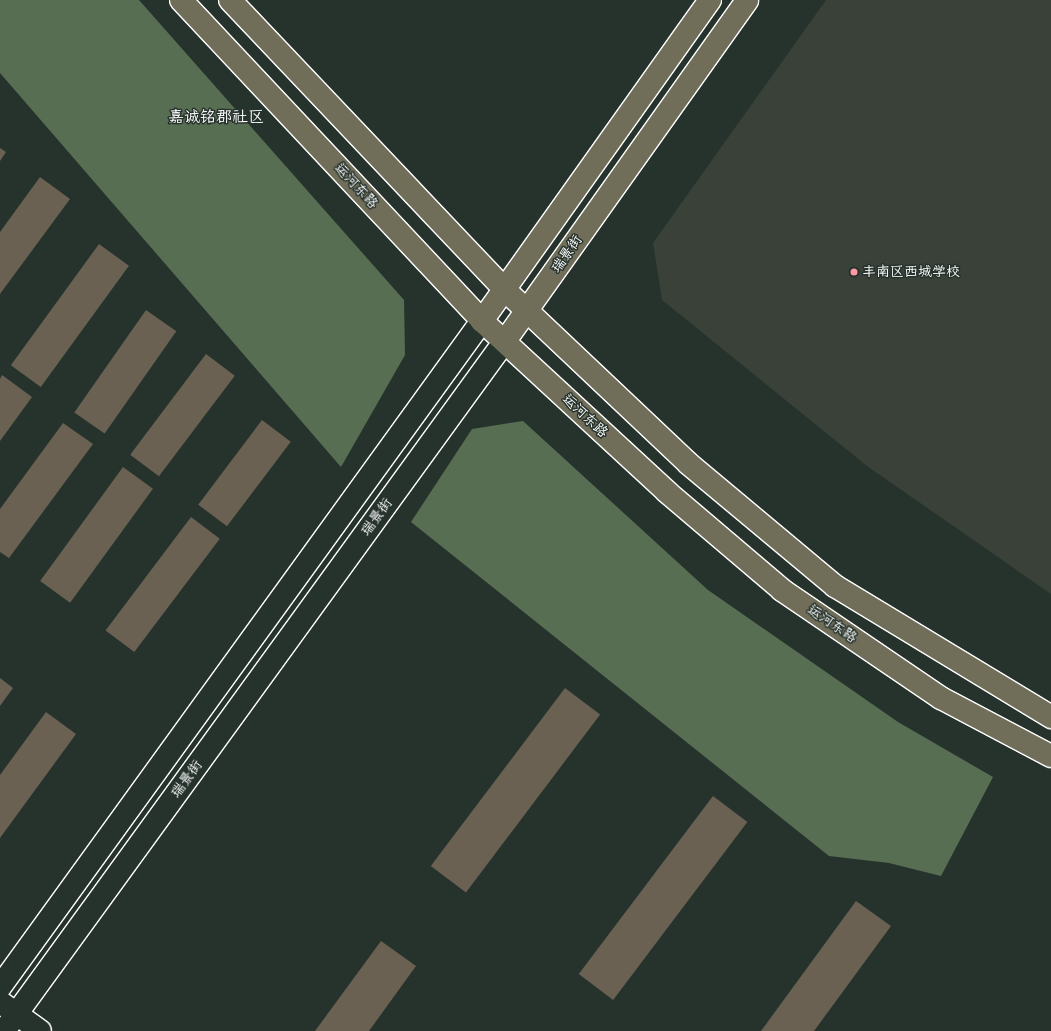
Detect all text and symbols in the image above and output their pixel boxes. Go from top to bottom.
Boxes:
district label: 嘉诚铭郡社区 [168,107,264,127]
street label: 运河东路 [331,160,381,212]
street label: 瑞景街 [548,232,586,276]
place label: 丰南区西城学校 [862,264,960,280]
marker: 丰南区西城学校 [849,267,859,277]
street label: 运河东路 [559,391,611,441]
street label: 瑞景街 [358,495,396,539]
street label: 运河东路 [804,601,860,647]
street label: 瑞景街 [168,757,206,801]

